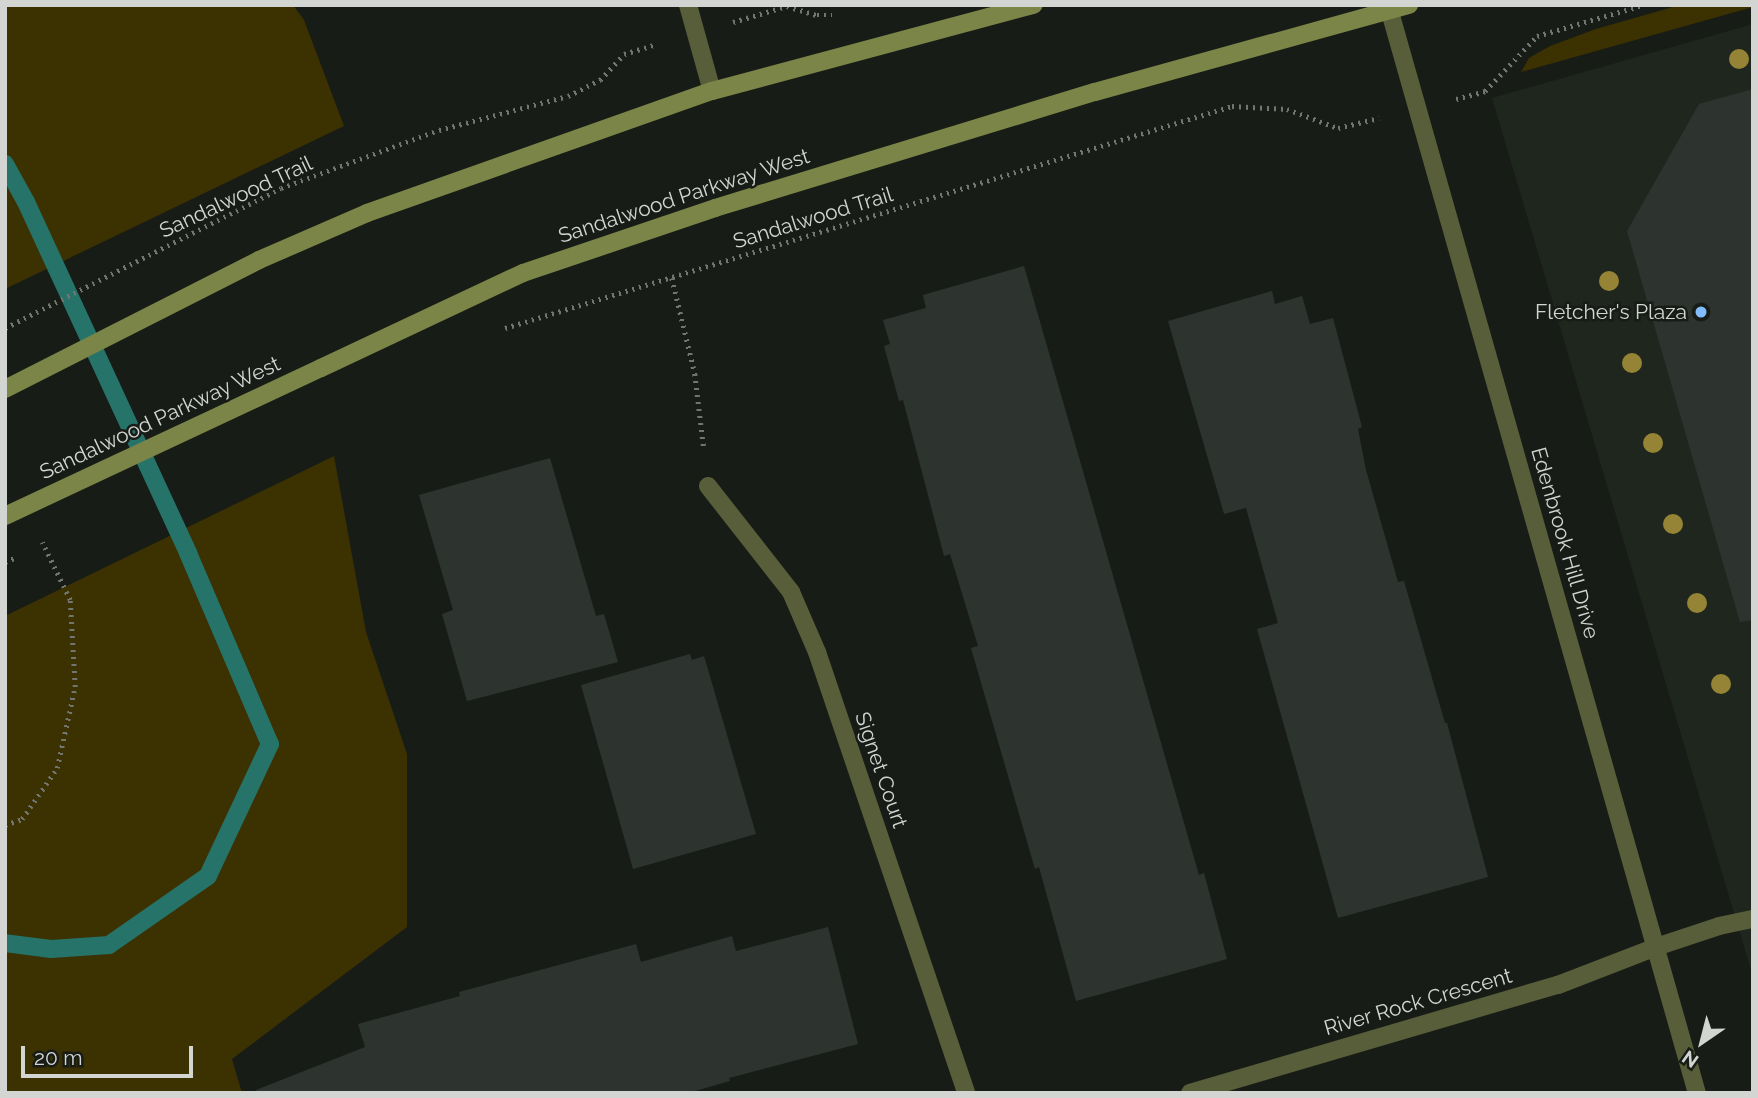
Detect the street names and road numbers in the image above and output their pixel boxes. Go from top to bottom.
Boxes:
street label: Sandalwood Parkway West [555,143,813,249]
street label: Sandalwood Trail [155,150,317,244]
street label: Sandalwood Trail [730,182,896,254]
street label: Sandalwood Parkway West [35,351,285,485]
street label: Edenbrook Hill Drive [1526,444,1604,642]
street label: Signet Court [849,709,913,831]
street label: River Rock Crescent [1321,963,1515,1041]

